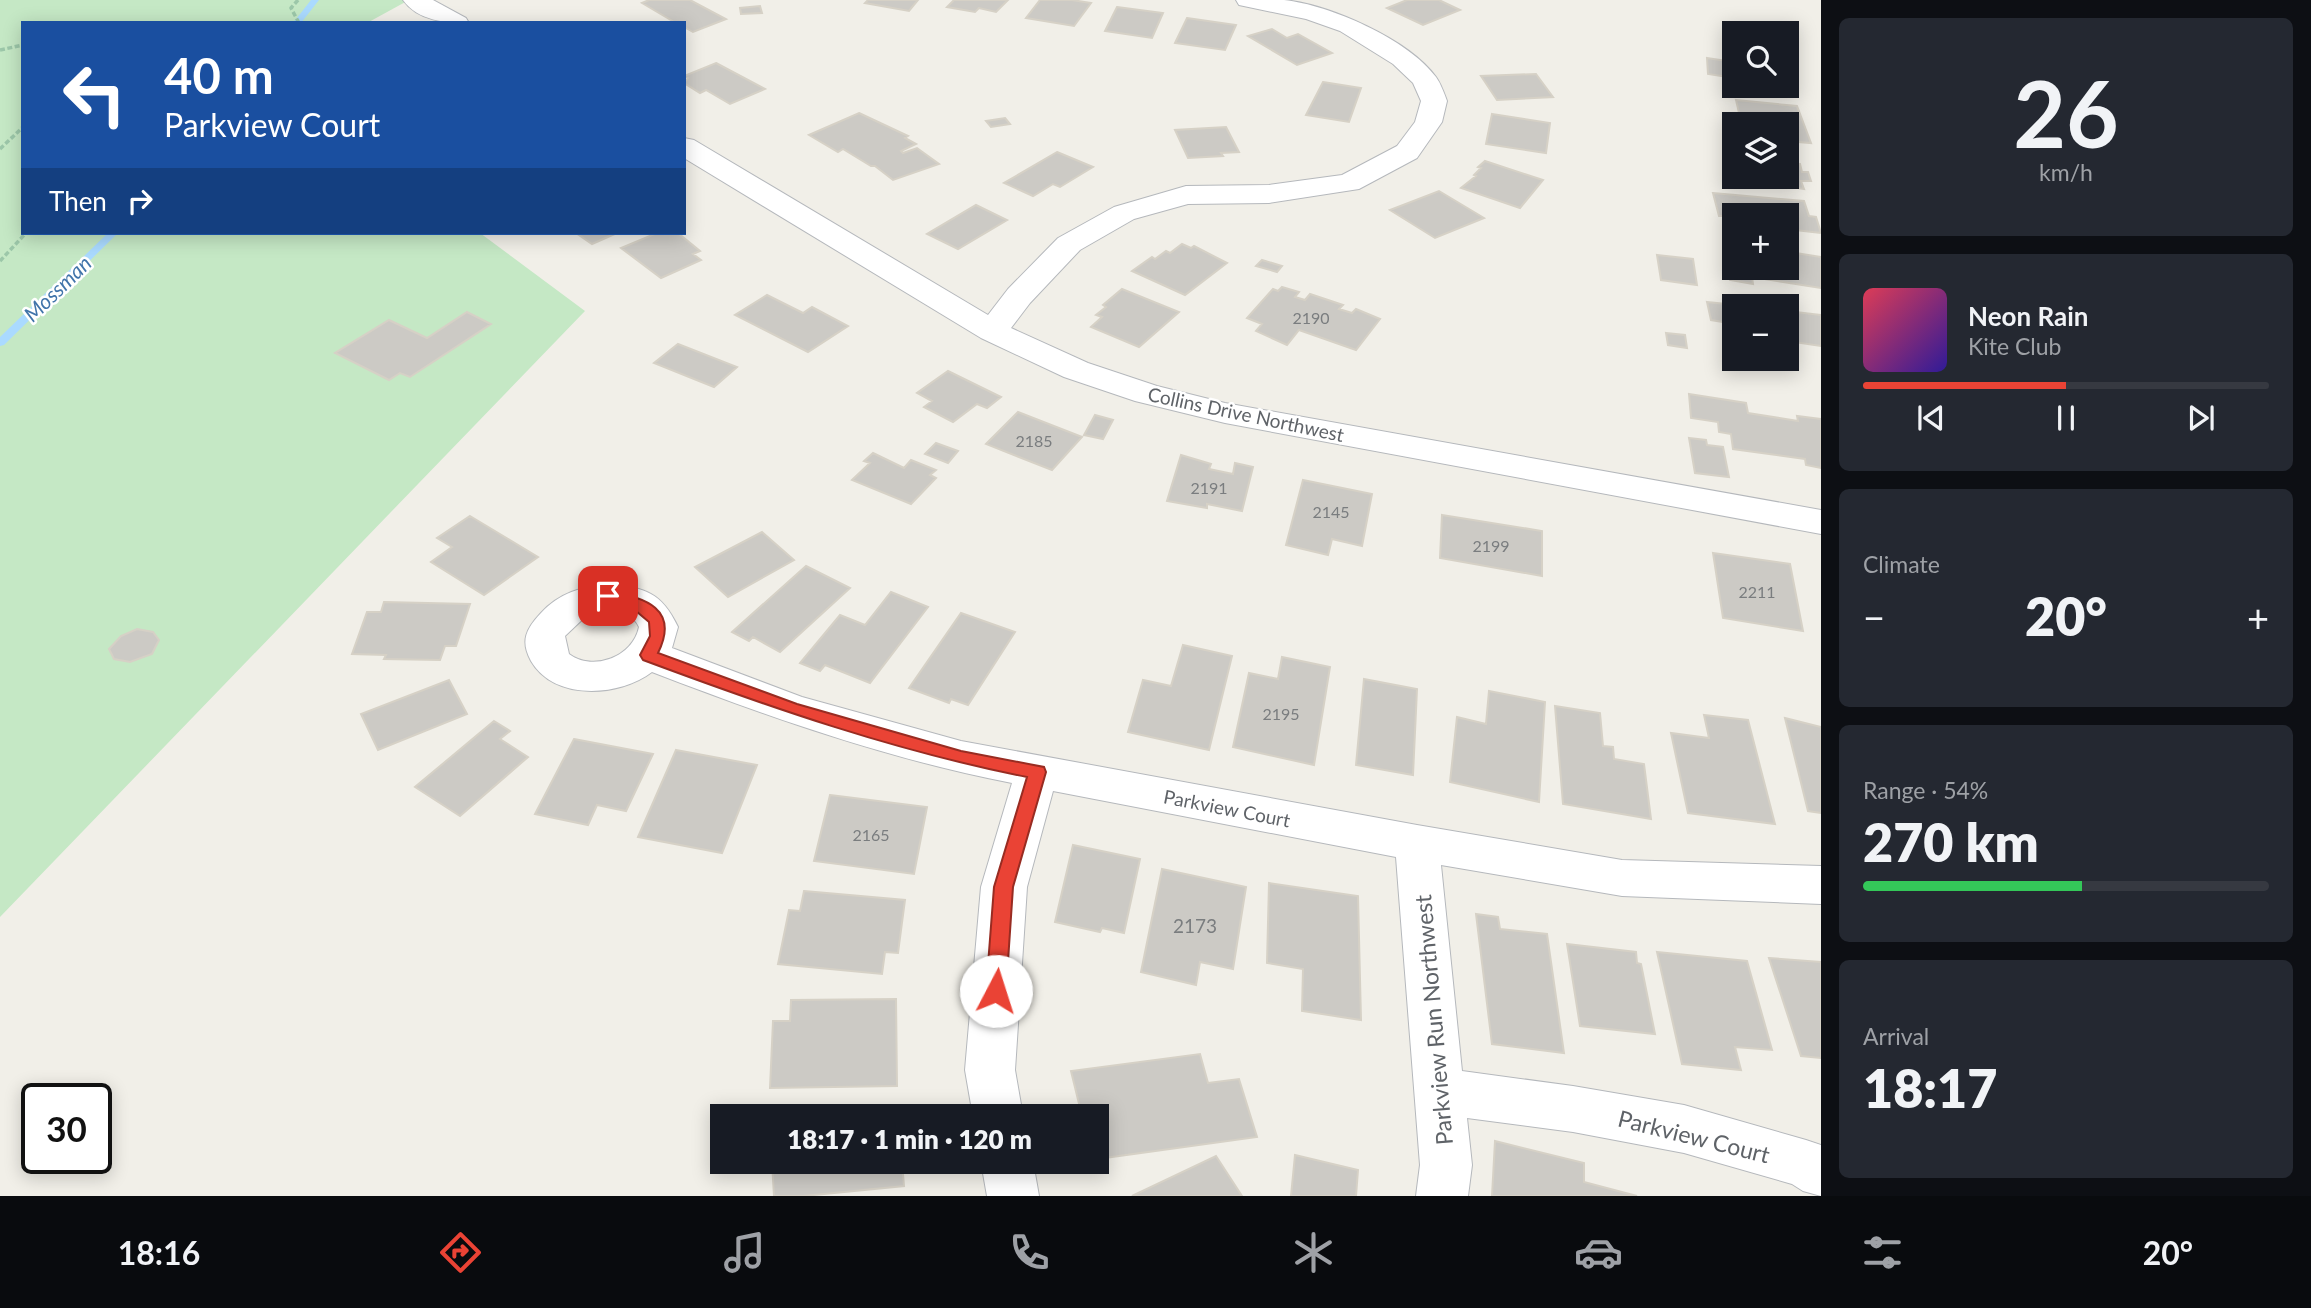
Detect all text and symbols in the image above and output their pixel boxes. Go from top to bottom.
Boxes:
map controls [1722,21,1799,371]
button: search [1722,21,1799,98]
text: 40 m [164,46,274,104]
icon: left [49,49,140,140]
text: 26 [2013,58,2119,167]
text: Parkview Court [164,105,380,144]
button: layers [1722,112,1799,189]
text: km/h [2039,158,2093,186]
icon: right [121,182,159,220]
text: Then [49,185,107,217]
button: + [1722,203,1799,280]
water label: Mossman [18,250,96,326]
button: − [1722,294,1799,371]
text: Neon Rain [1968,300,2088,332]
house number: 2190 [1292,308,1330,327]
text: Kite Club [1968,332,2061,360]
street label: Collins Drive Northwest [1146,382,1346,446]
icon: previous [1912,399,1950,437]
icon: pause [2047,399,2085,437]
icon: next [2182,399,2220,437]
house number: 2185 [1015,431,1053,450]
house number: 2191 [1190,478,1228,497]
house number: 2145 [1312,502,1350,521]
house number: 2199 [1472,536,1510,555]
text: Climate [1863,550,1940,578]
pin [578,566,638,626]
icon: arrive [589,577,627,615]
house number: 2211 [1738,582,1776,601]
text: 20° [2025,585,2107,647]
text: − [1863,594,1885,640]
text: + [2247,594,2269,640]
house number: 2195 [1262,704,1300,723]
text: Range · 54% [1863,776,1988,804]
street label: Parkview Court [1162,784,1292,832]
text: 270 km [1863,811,2039,873]
house number: 2165 [852,825,890,844]
street label: Parkview Run Northwest [1408,893,1458,1146]
house number: 2173 [1173,914,1217,937]
position arrow [959,954,1033,1028]
text: Arrival [1863,1022,1929,1050]
text: 18:17 [1863,1057,1997,1119]
speed limit sign: 30 [21,1083,112,1174]
street label: Parkview Court [1615,1104,1774,1169]
text: 18:17 · 1 min · 120 m [787,1123,1032,1155]
icon: directions [436,1228,485,1277]
icon: music [720,1228,769,1277]
icon: phone [1005,1228,1054,1277]
icon: climate [1289,1228,1338,1277]
icon: car [1574,1228,1623,1277]
icon: filters [1858,1228,1907,1277]
text: 18:16 [118,1233,200,1272]
text: 20° [2143,1233,2193,1272]

